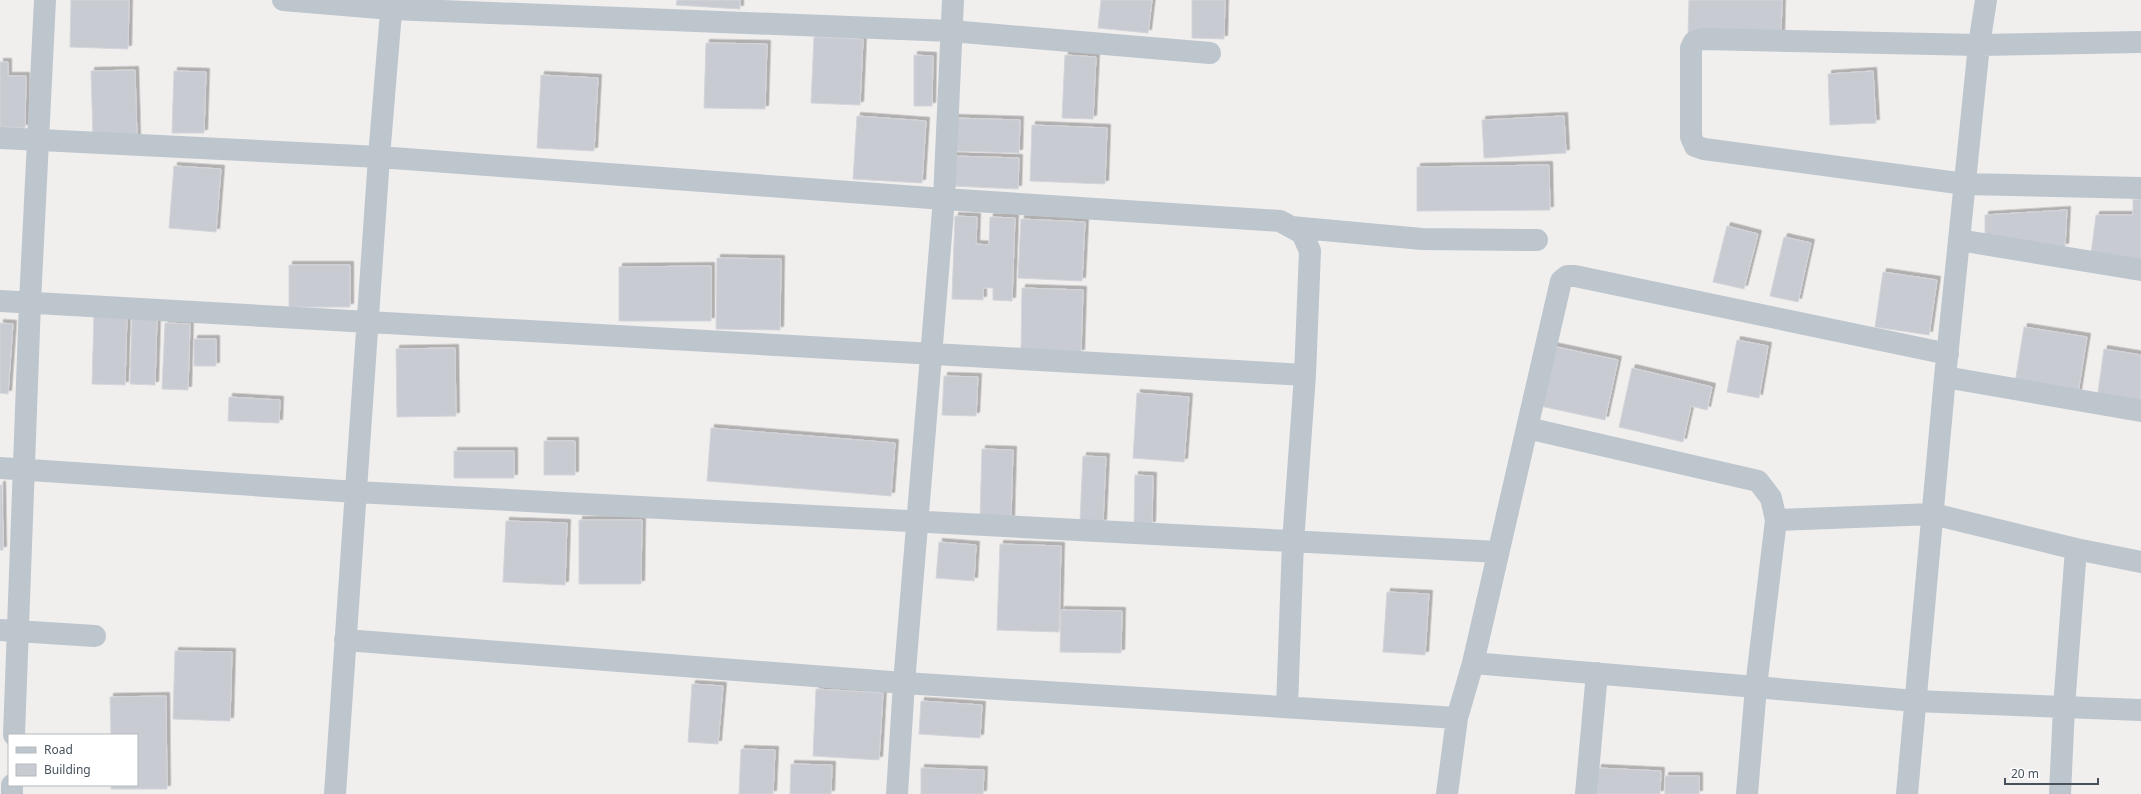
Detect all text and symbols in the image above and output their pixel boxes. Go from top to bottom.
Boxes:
legend [8,734,138,786]
text: Road [44,741,73,758]
scale bar [2005,760,2098,786]
text: Building [44,761,91,778]
text: 20 m [2011,765,2039,782]

